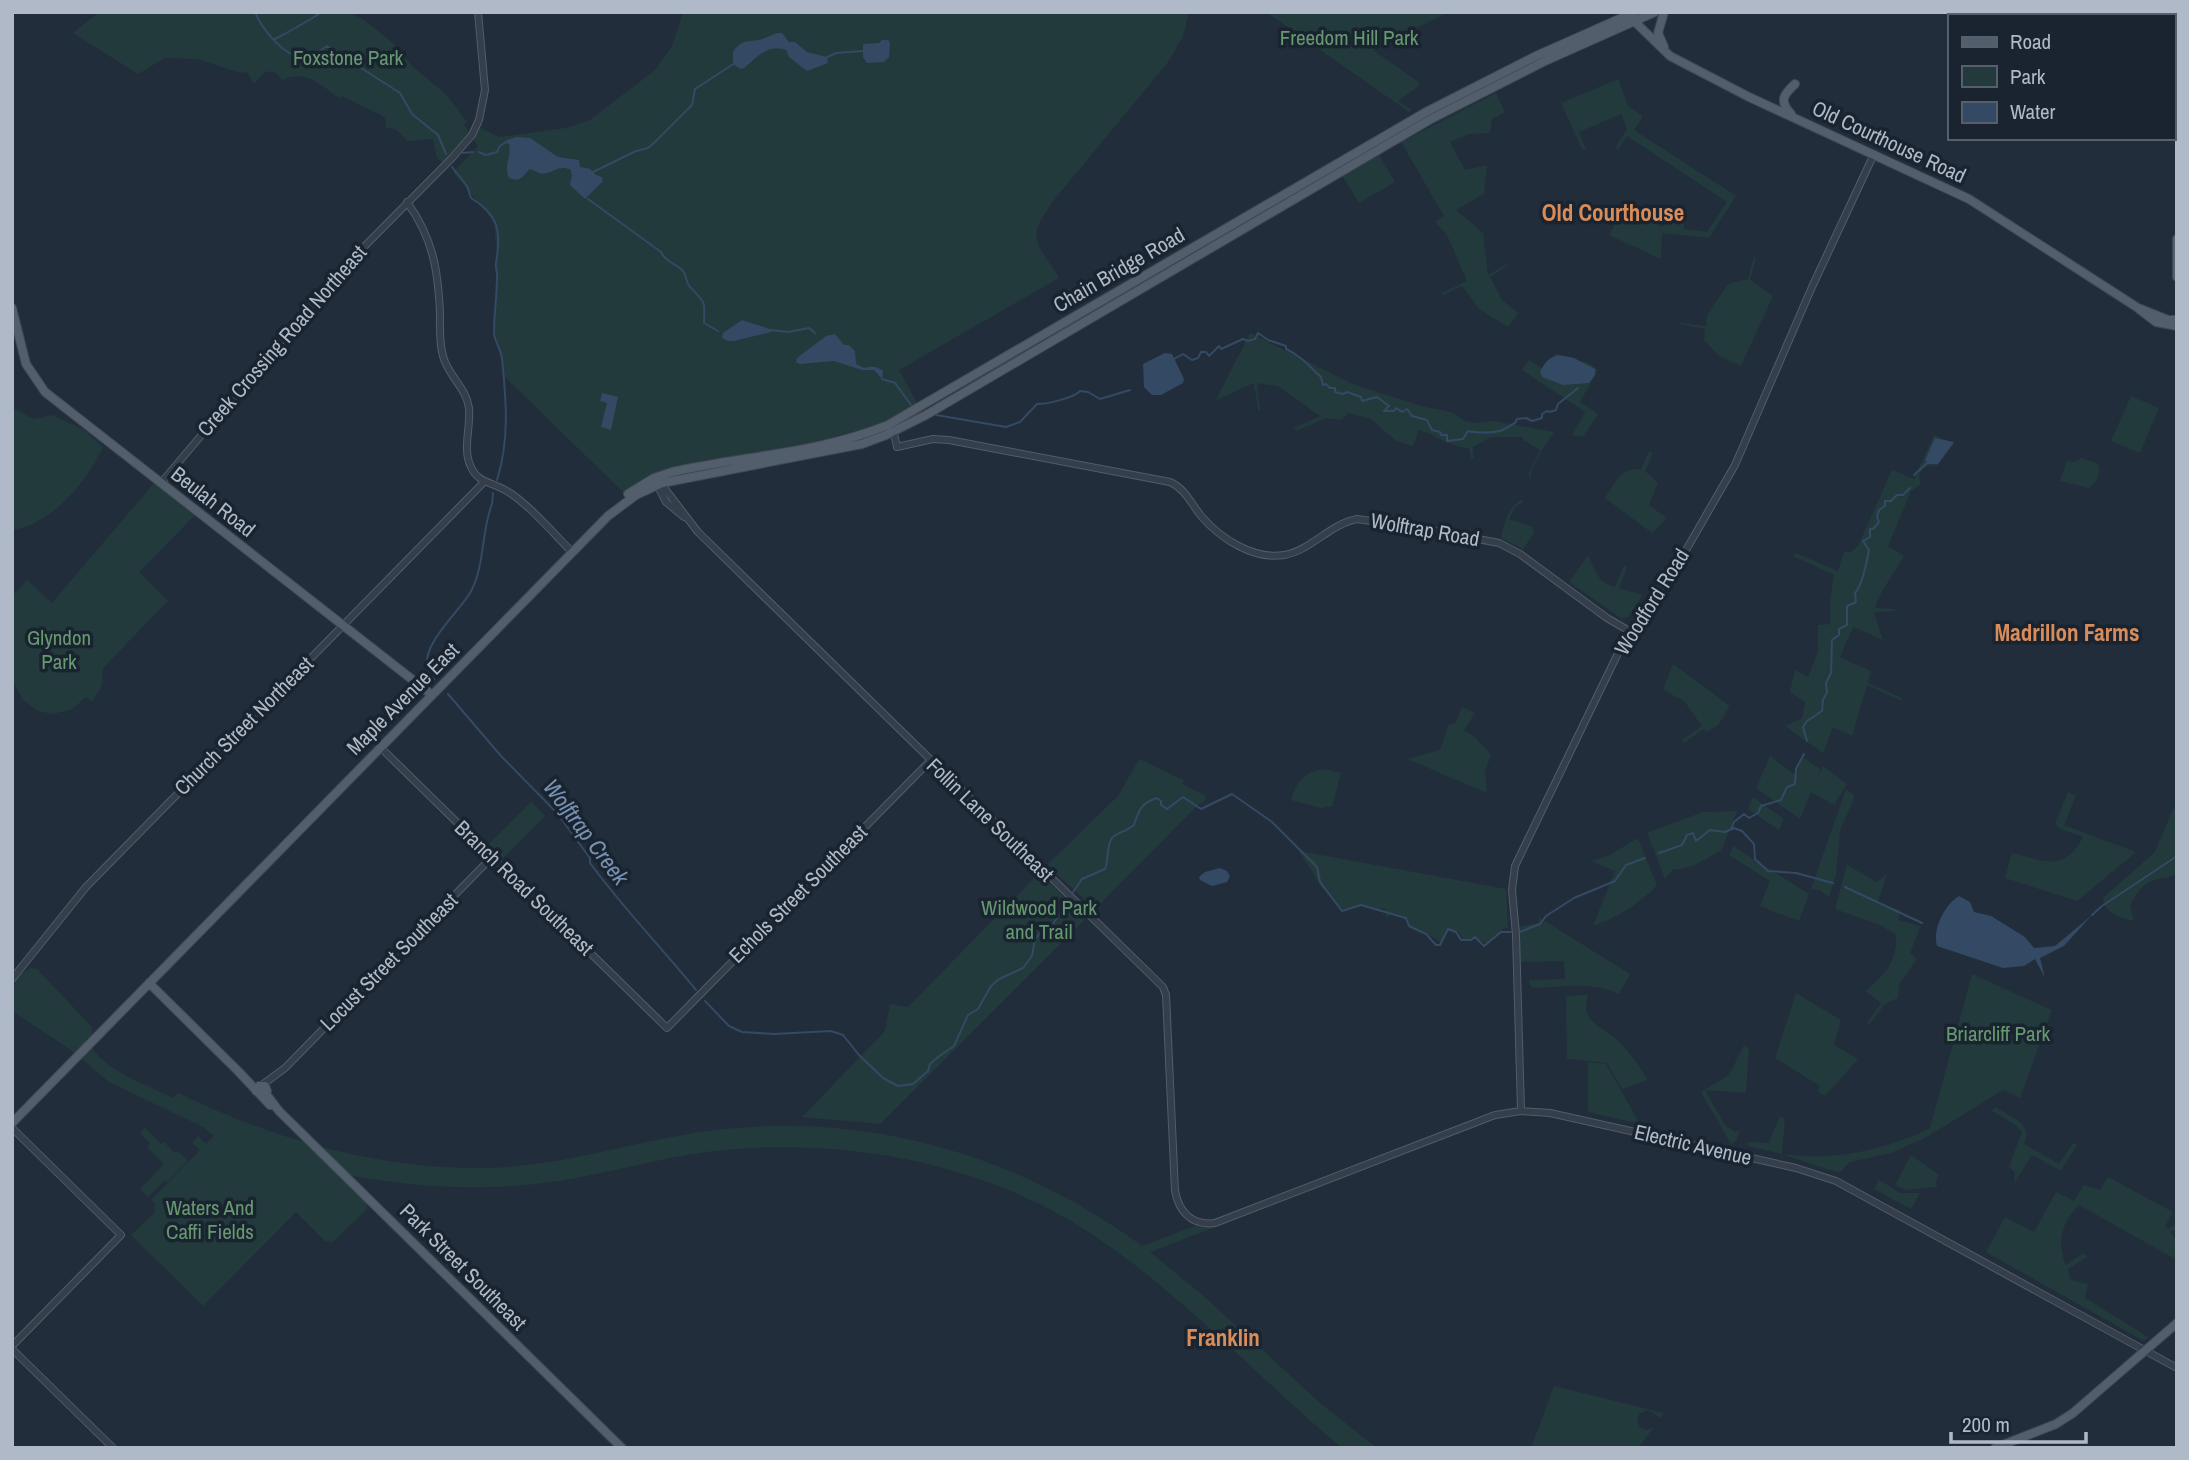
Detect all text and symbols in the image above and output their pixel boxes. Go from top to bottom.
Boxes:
legend [1948,14,2175,140]
park label: Freedom Hill Park [1280,23,1419,52]
text: Road [2010,27,2051,56]
park label: Foxstone Park [293,43,403,72]
text: Park [2010,62,2046,91]
street label: Old Courthouse Road [1808,93,1971,190]
text: Water [2010,97,2056,126]
district label: Old Courthouse [1542,197,1684,228]
street label: Chain Bridge Road [1048,220,1190,319]
street label: Creek Crossing Road Northeast [190,239,373,443]
street label: Beulah Road [165,460,261,544]
street label: Wolftrap Road [1369,506,1482,553]
street label: Woodford Road [1607,543,1696,660]
district label: Madrillon Farms [1995,617,2139,648]
park label: Glyndon Park [27,623,91,676]
street label: Maple Avenue East [340,636,465,761]
street label: Church Street Northeast [168,650,320,802]
street label: Follin Lane Southeast [920,751,1061,888]
water label: Wolftrap Creek [536,772,637,892]
street label: Branch Road Southeast [449,814,600,962]
street label: Echols Street Southeast [722,818,873,969]
street label: Locust Street Southeast [313,886,464,1037]
park label: Wildwood Park and Trail [981,893,1097,946]
park label: Briarcliff Park [1946,1019,2050,1048]
street label: Electric Avenue [1632,1117,1755,1172]
park label: Waters And Caffi Fields [166,1193,254,1246]
street label: Park Street Southeast [394,1197,533,1337]
district label: Franklin [1186,1322,1260,1353]
scale bar [1951,1400,2086,1444]
text: 200 m [1962,1410,2010,1439]

